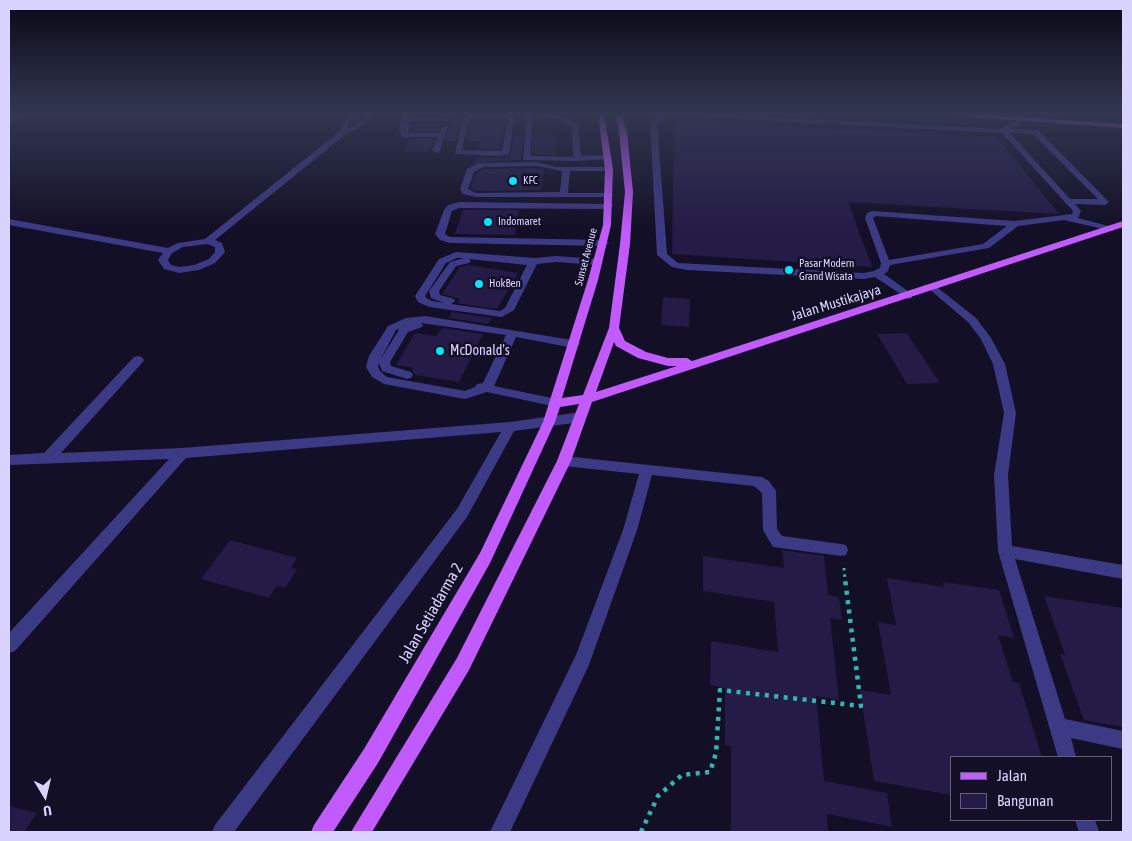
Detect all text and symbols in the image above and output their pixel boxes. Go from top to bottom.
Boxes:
place label: KFC [523,174,538,188]
marker: KFC [507,175,519,187]
place label: Indomaret [498,215,541,229]
marker: Indomaret [482,216,494,228]
street label: Sunset Avenue [572,227,600,287]
place label: Pasar Modern Grand Wisata [799,257,854,283]
marker: Pasar Modern Grand Wisata [783,264,795,276]
place label: HokBen [489,277,521,291]
marker: HokBen [473,278,485,290]
street label: Jalan Mustikajaya [789,281,883,325]
place label: McDonald's [450,343,510,359]
marker: McDonald's [434,345,446,357]
street label: Jalan Setiadarma 2 [395,560,467,666]
legend [950,756,1112,821]
text: Jalan [997,767,1027,784]
north arrow [20,771,70,821]
text: Bangunan [997,792,1054,809]
text: U [42,802,53,819]

